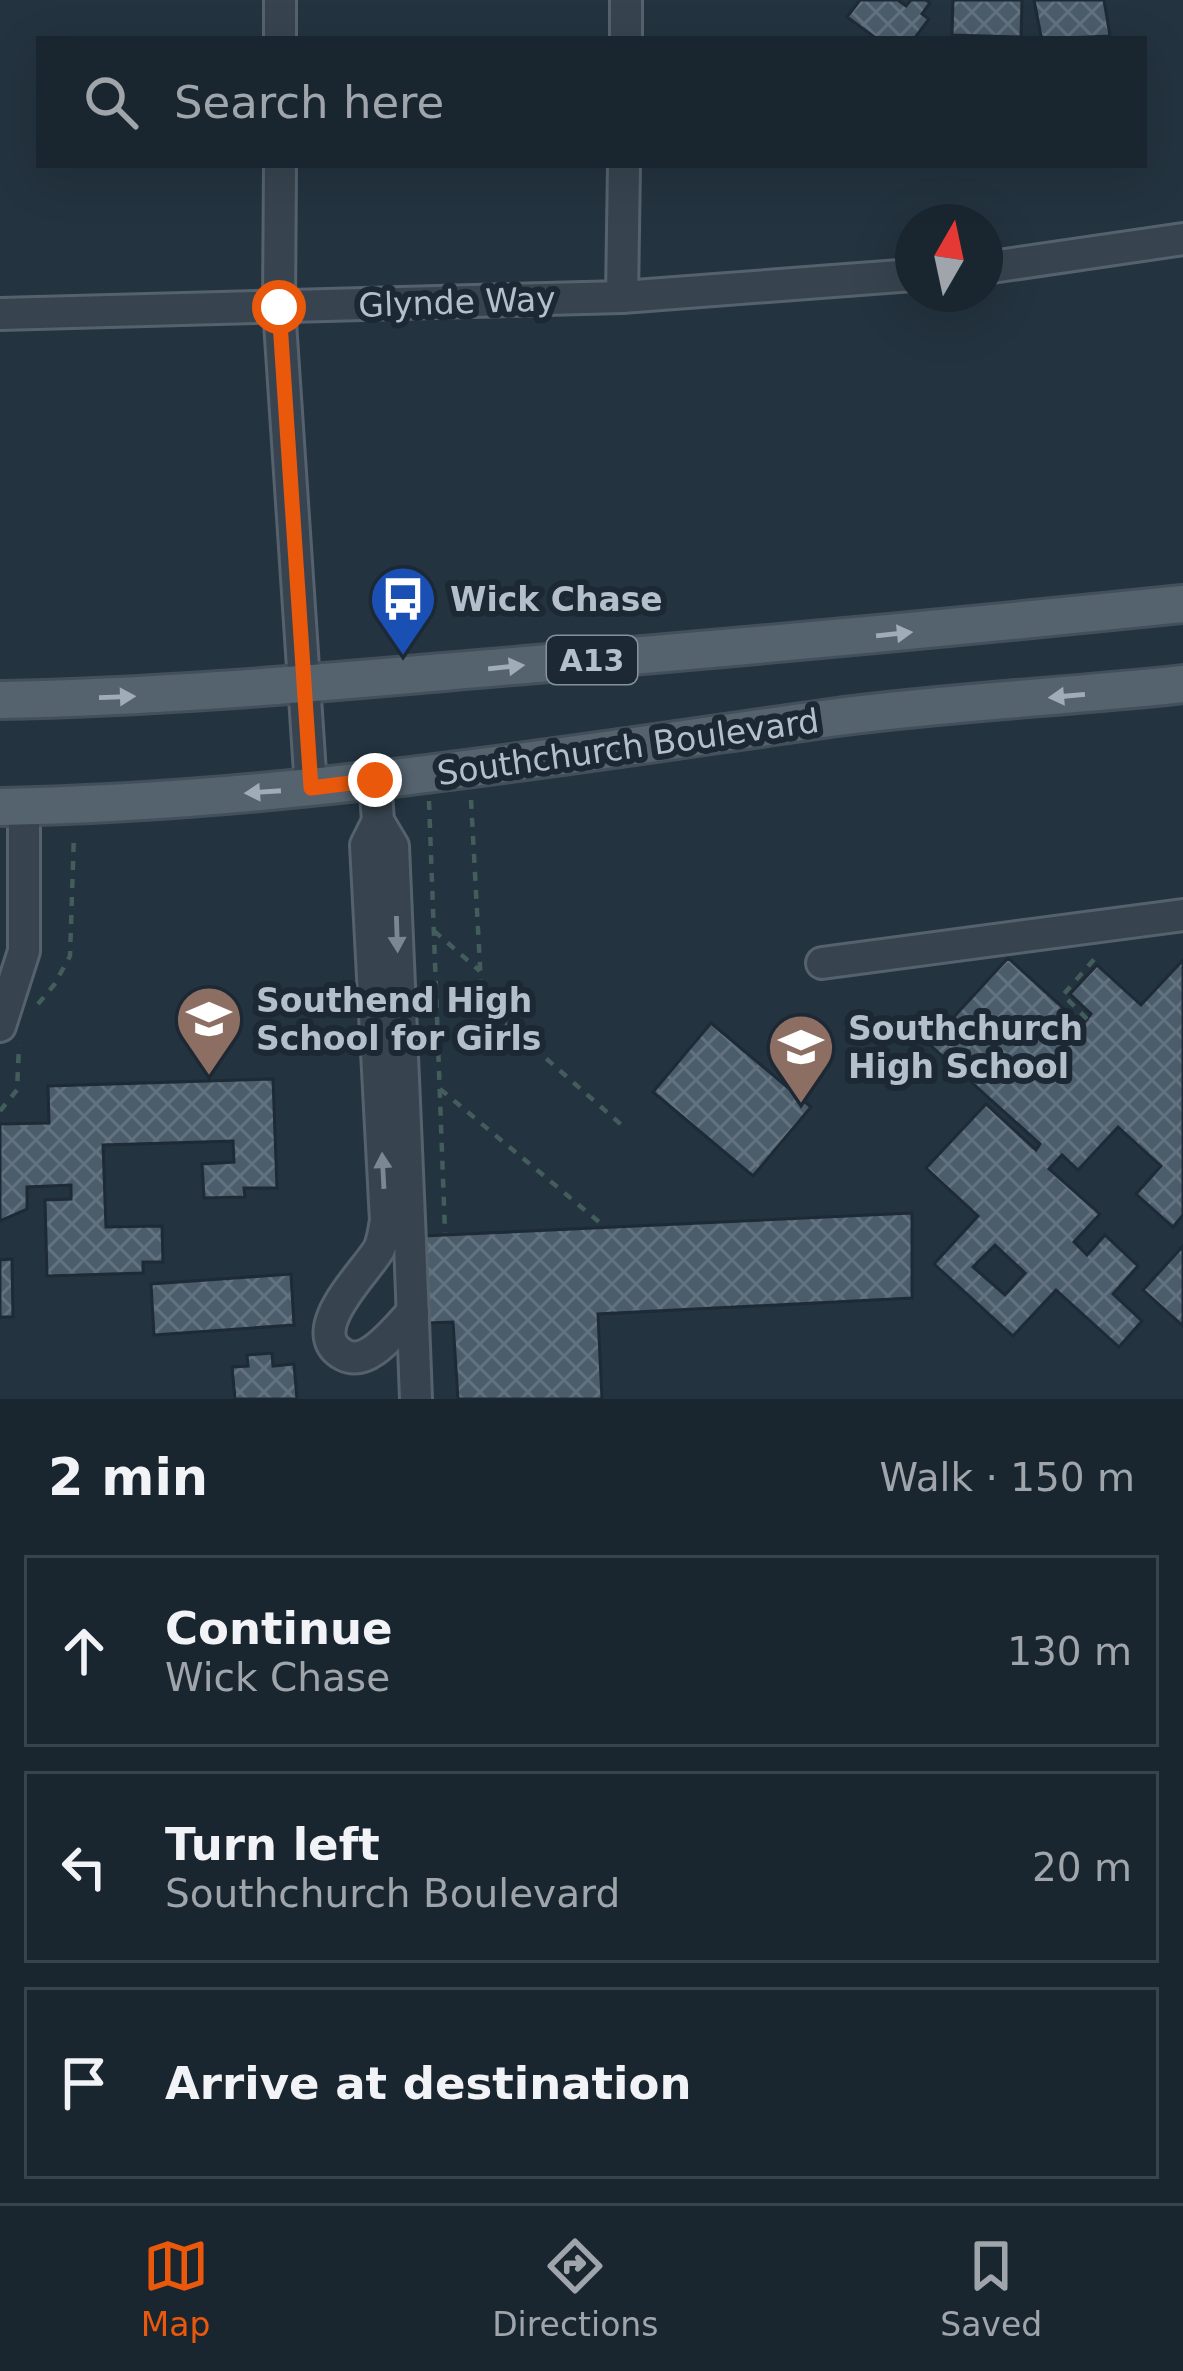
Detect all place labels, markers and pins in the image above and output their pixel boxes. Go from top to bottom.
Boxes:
bus stop icon: Wick Chase [368,564,438,658]
place label: Wick Chase [450,580,663,619]
place label: Southend High School for Girls [256,981,541,1058]
school or university icon: Southend High School for Girls [174,984,244,1078]
place label: Southchurch High School [848,1009,1083,1086]
school or university icon: Southchurch High School [766,1012,836,1106]

